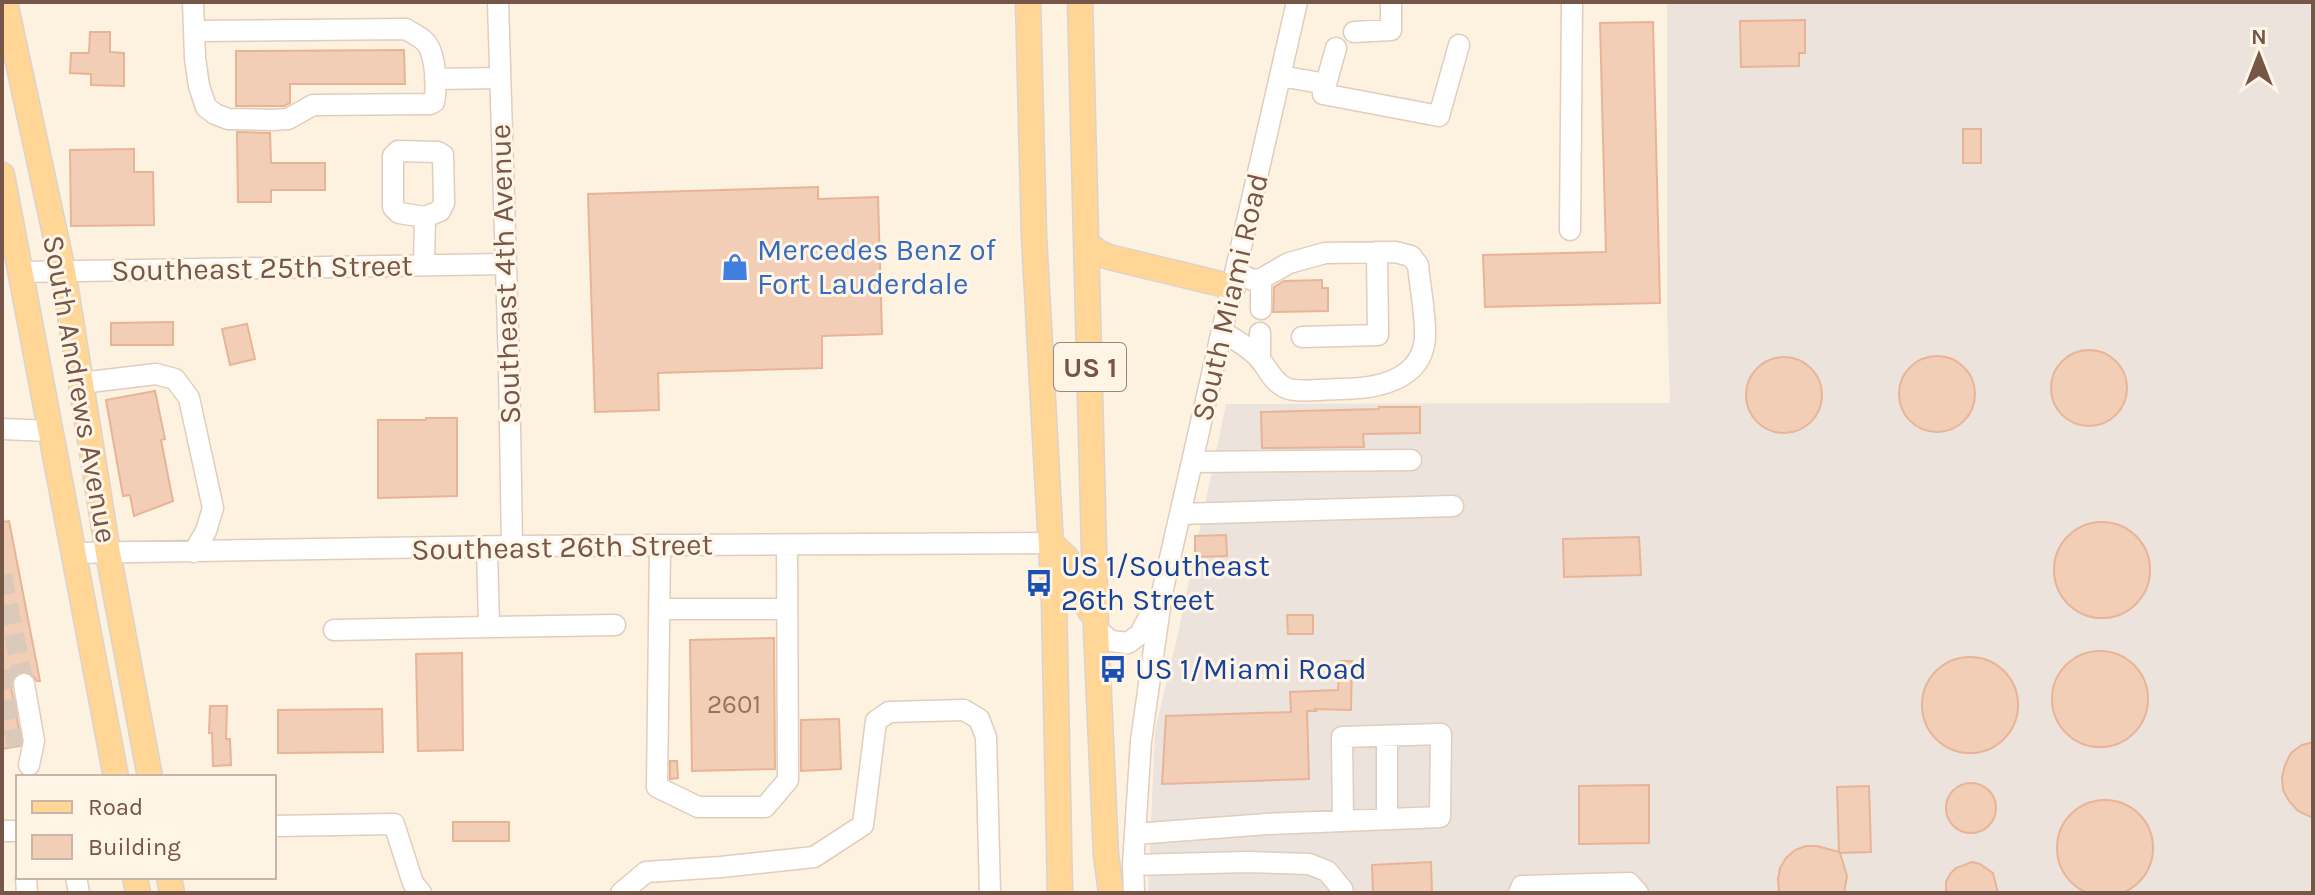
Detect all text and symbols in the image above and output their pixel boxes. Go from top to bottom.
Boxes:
north arrow [2219,16,2299,96]
text: N [2251,24,2267,50]
street label: Southeast 4th Avenue [482,123,528,425]
street label: South Miami Road [1184,170,1276,424]
street label: South Andrews Avenue [35,232,125,546]
place label: Mercedes Benz of Fort Lauderdale [757,232,997,302]
street label: Southeast 25th Street [111,247,413,289]
shop icon: Mercedes Benz of Fort Lauderdale [720,252,750,282]
road number: US 1 [1054,343,1126,391]
street label: Southeast 26th Street [411,526,713,568]
place label: US 1/Southeast 26th Street [1061,548,1270,618]
bus stop icon: US 1/Southeast 26th Street [1024,568,1054,598]
place label: US 1/Miami Road [1135,651,1367,687]
bus stop icon: US 1/Miami Road [1098,654,1128,684]
house number: 2601 [707,689,761,720]
legend [16,775,276,879]
text: Road [88,793,143,821]
text: Building [88,833,181,861]

